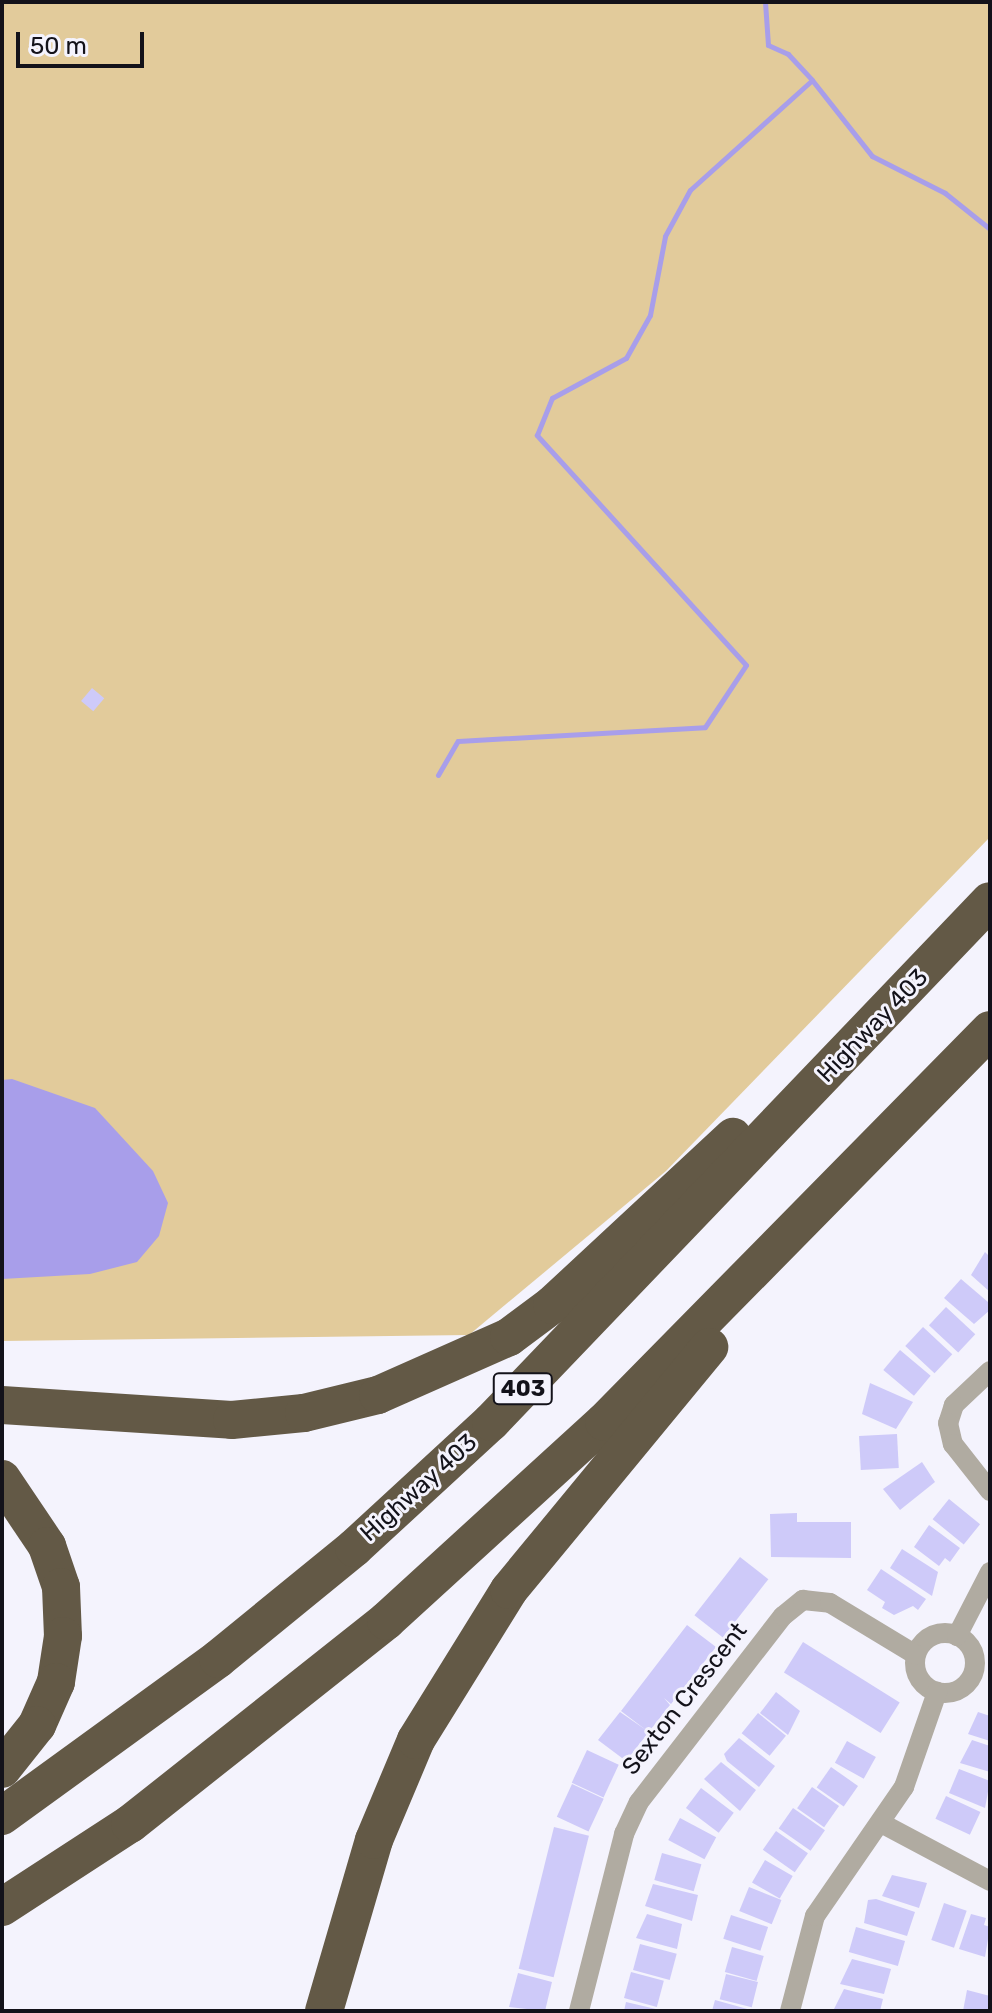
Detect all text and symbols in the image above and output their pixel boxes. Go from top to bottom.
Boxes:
scale bar [20,16,148,66]
text: 50 m [30,32,87,60]
street label: Highway 403 [811,963,935,1089]
road number: 403 [491,1371,555,1407]
street label: Highway 403 [355,1428,483,1548]
street label: Sexton Crescent [617,1617,753,1781]

